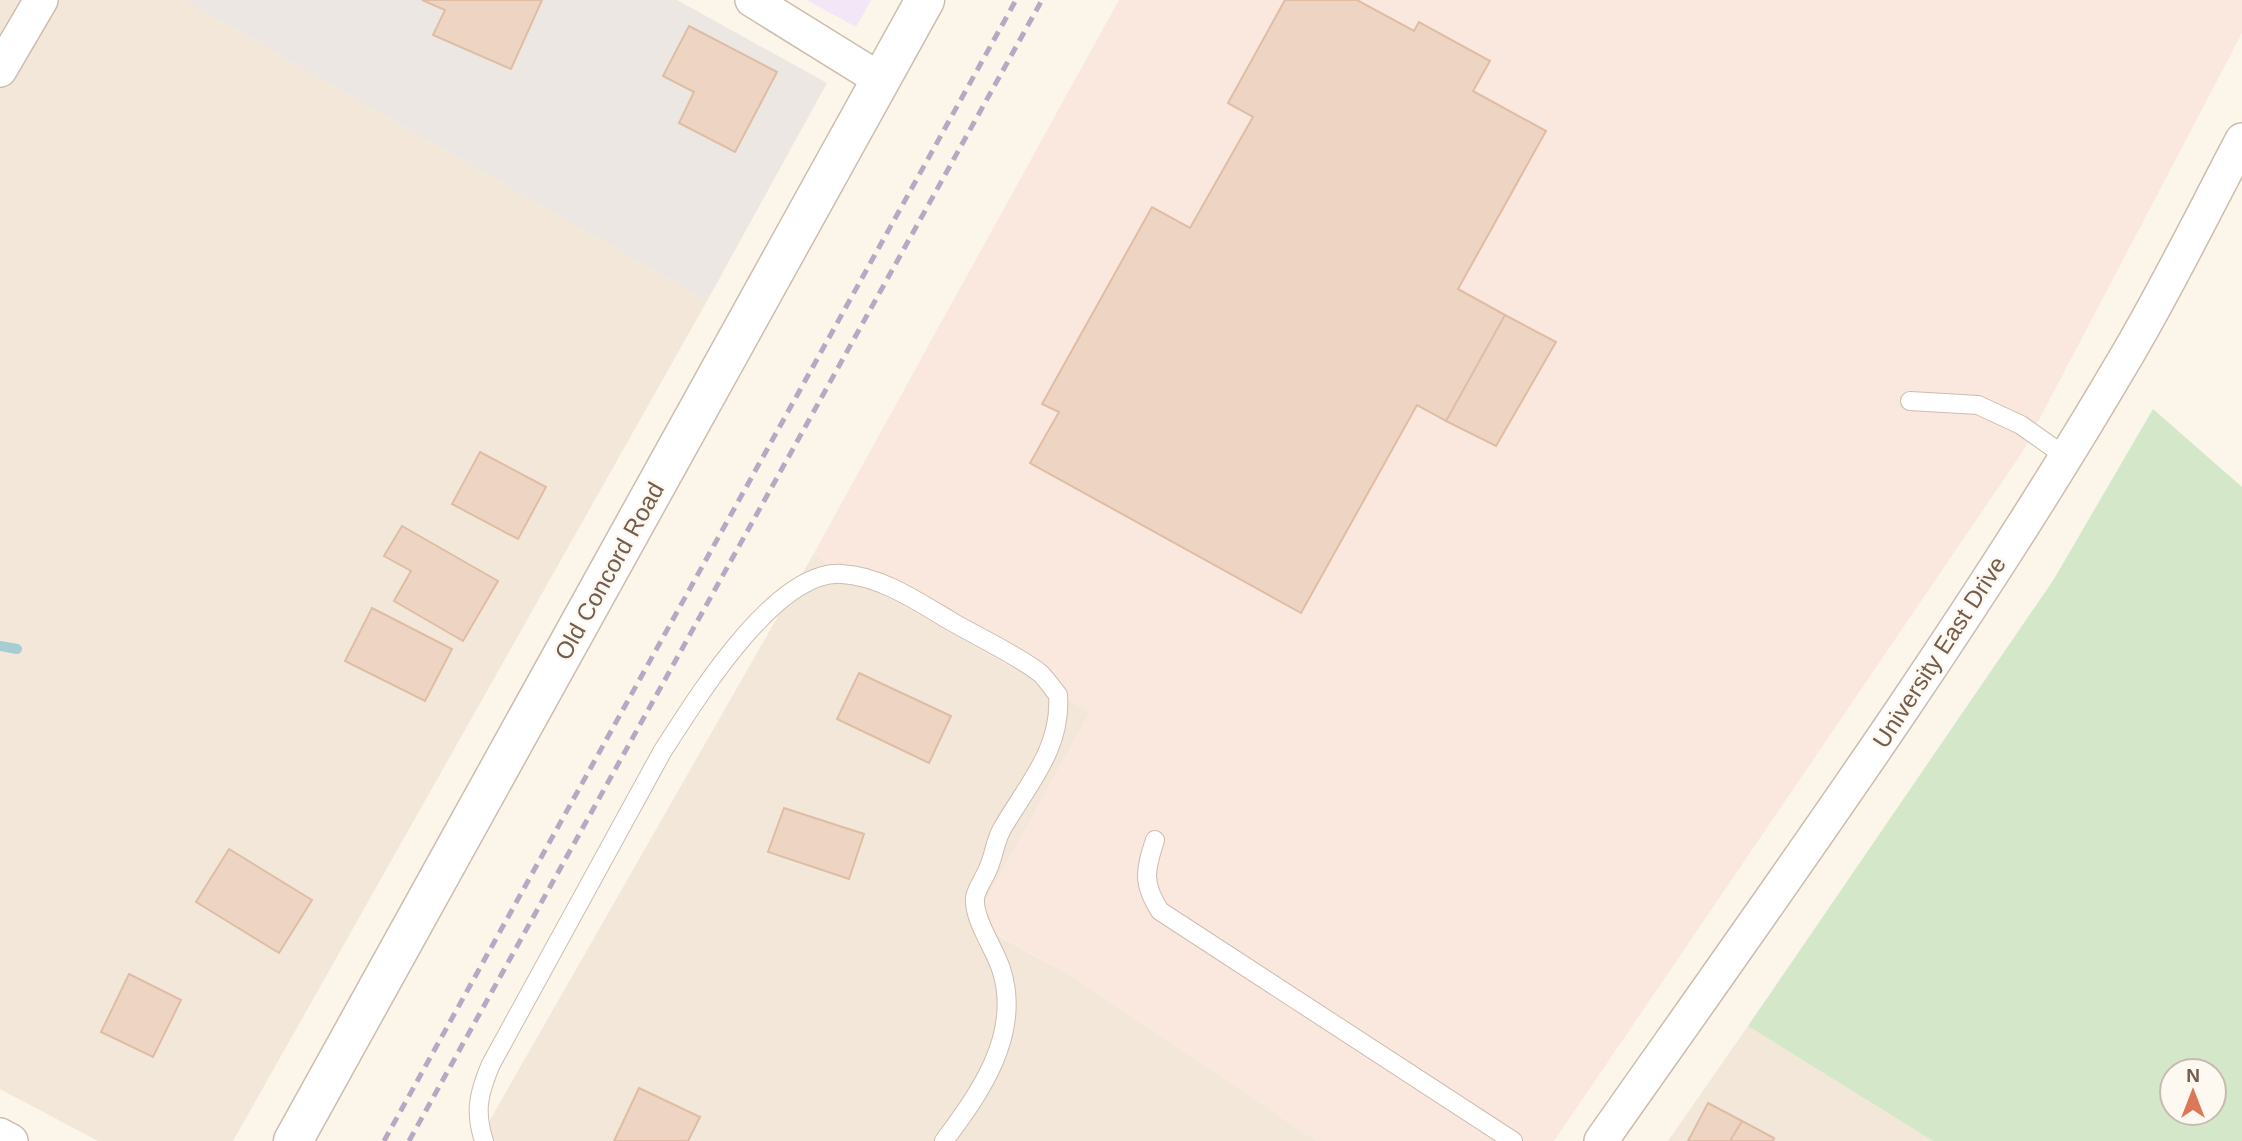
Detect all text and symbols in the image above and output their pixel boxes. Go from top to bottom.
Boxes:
street label: Old Concord Road [549,478,669,664]
street label: University East Drive [1867,551,2011,753]
north arrow [2158,1057,2228,1127]
text: N [2186,1065,2200,1086]

